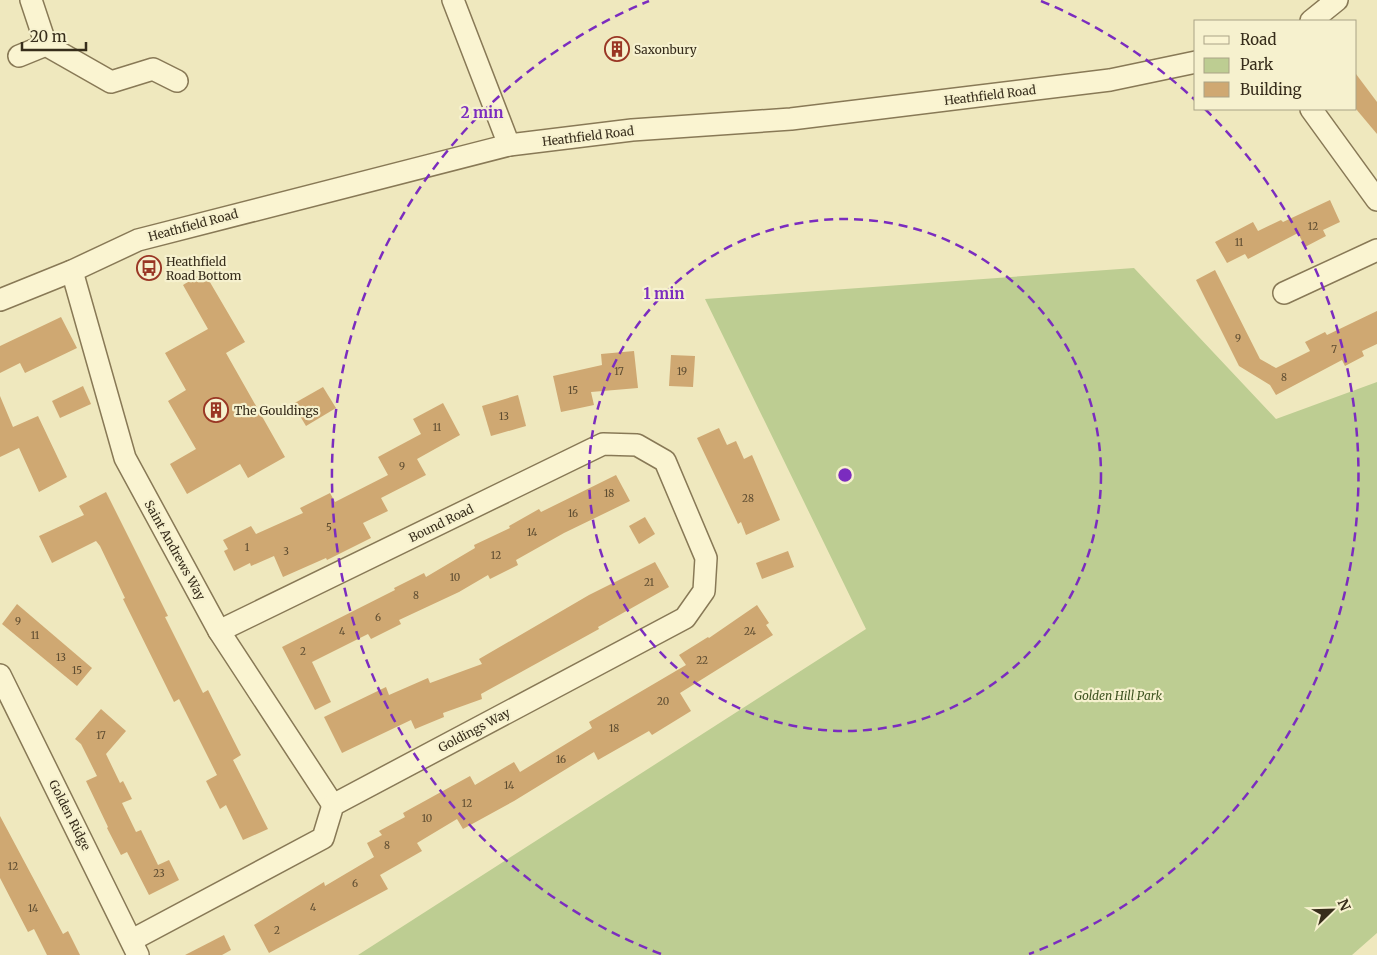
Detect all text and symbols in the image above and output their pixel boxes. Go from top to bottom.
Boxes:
scale bar [22,20,86,52]
legend [1194,20,1357,110]
text: 20 m [30,27,67,46]
text: Road [1240,30,1276,49]
building icon: Saxonbury [604,36,630,62]
place label: Saxonbury [634,42,697,57]
text: Park [1240,55,1274,74]
text: Building [1240,80,1302,99]
street label: Heathfield Road [943,82,1037,108]
text: 2 min [461,103,503,122]
street label: Heathfield Road [541,123,635,149]
street label: Heathfield Road [147,206,239,244]
house number: 12 [1308,220,1318,233]
house number: 11 [1235,236,1244,249]
place label: Heathfield Road Bottom [166,254,242,283]
bus stop icon: Heathfield Road Bottom [136,255,162,281]
text: 1 min [644,284,684,303]
house number: 9 [1235,332,1241,345]
house number: 7 [1331,343,1337,356]
house number: 17 [614,365,624,378]
house number: 19 [677,365,687,378]
house number: 8 [1281,371,1287,384]
house number: 15 [568,384,578,397]
building icon: The Gouldings [203,397,229,423]
place label: The Gouldings [234,403,319,418]
house number: 13 [499,410,509,423]
house number: 11 [433,421,442,434]
house number: 9 [399,460,405,473]
centre of rings [836,466,854,484]
house number: 18 [604,487,614,500]
house number: 28 [742,492,754,505]
street label: Saint Andrews Way [141,498,209,603]
street label: Bound Road [406,501,476,545]
house number: 16 [568,507,578,520]
house number: 5 [326,521,332,534]
house number: 14 [527,526,537,539]
house number: 1 [245,541,250,554]
house number: 3 [283,545,289,558]
house number: 12 [491,549,501,562]
house number: 10 [450,571,460,584]
house number: 21 [644,576,655,589]
house number: 8 [413,589,419,602]
house number: 6 [375,611,381,624]
house number: 9 [15,615,21,628]
house number: 4 [339,625,345,638]
house number: 24 [744,625,756,638]
house number: 11 [31,629,40,642]
house number: 2 [300,645,306,658]
house number: 13 [56,651,66,664]
house number: 22 [696,654,708,667]
house number: 15 [72,664,82,677]
park label: Golden Hill Park [1074,688,1162,703]
house number: 20 [657,695,669,708]
street label: Goldings Way [436,705,513,755]
house number: 18 [609,722,619,735]
house number: 17 [96,729,106,742]
house number: 16 [556,753,566,766]
street label: Golden Ridge [46,777,94,853]
house number: 14 [504,779,514,792]
house number: 12 [462,797,472,810]
house number: 10 [422,812,432,825]
house number: 8 [384,839,390,852]
house number: 12 [8,860,18,873]
house number: 23 [153,867,165,880]
house number: 6 [352,877,358,890]
north arrow [1307,885,1357,935]
text: N [1334,896,1354,914]
house number: 4 [310,901,316,914]
house number: 14 [28,902,38,915]
house number: 2 [274,924,280,937]

